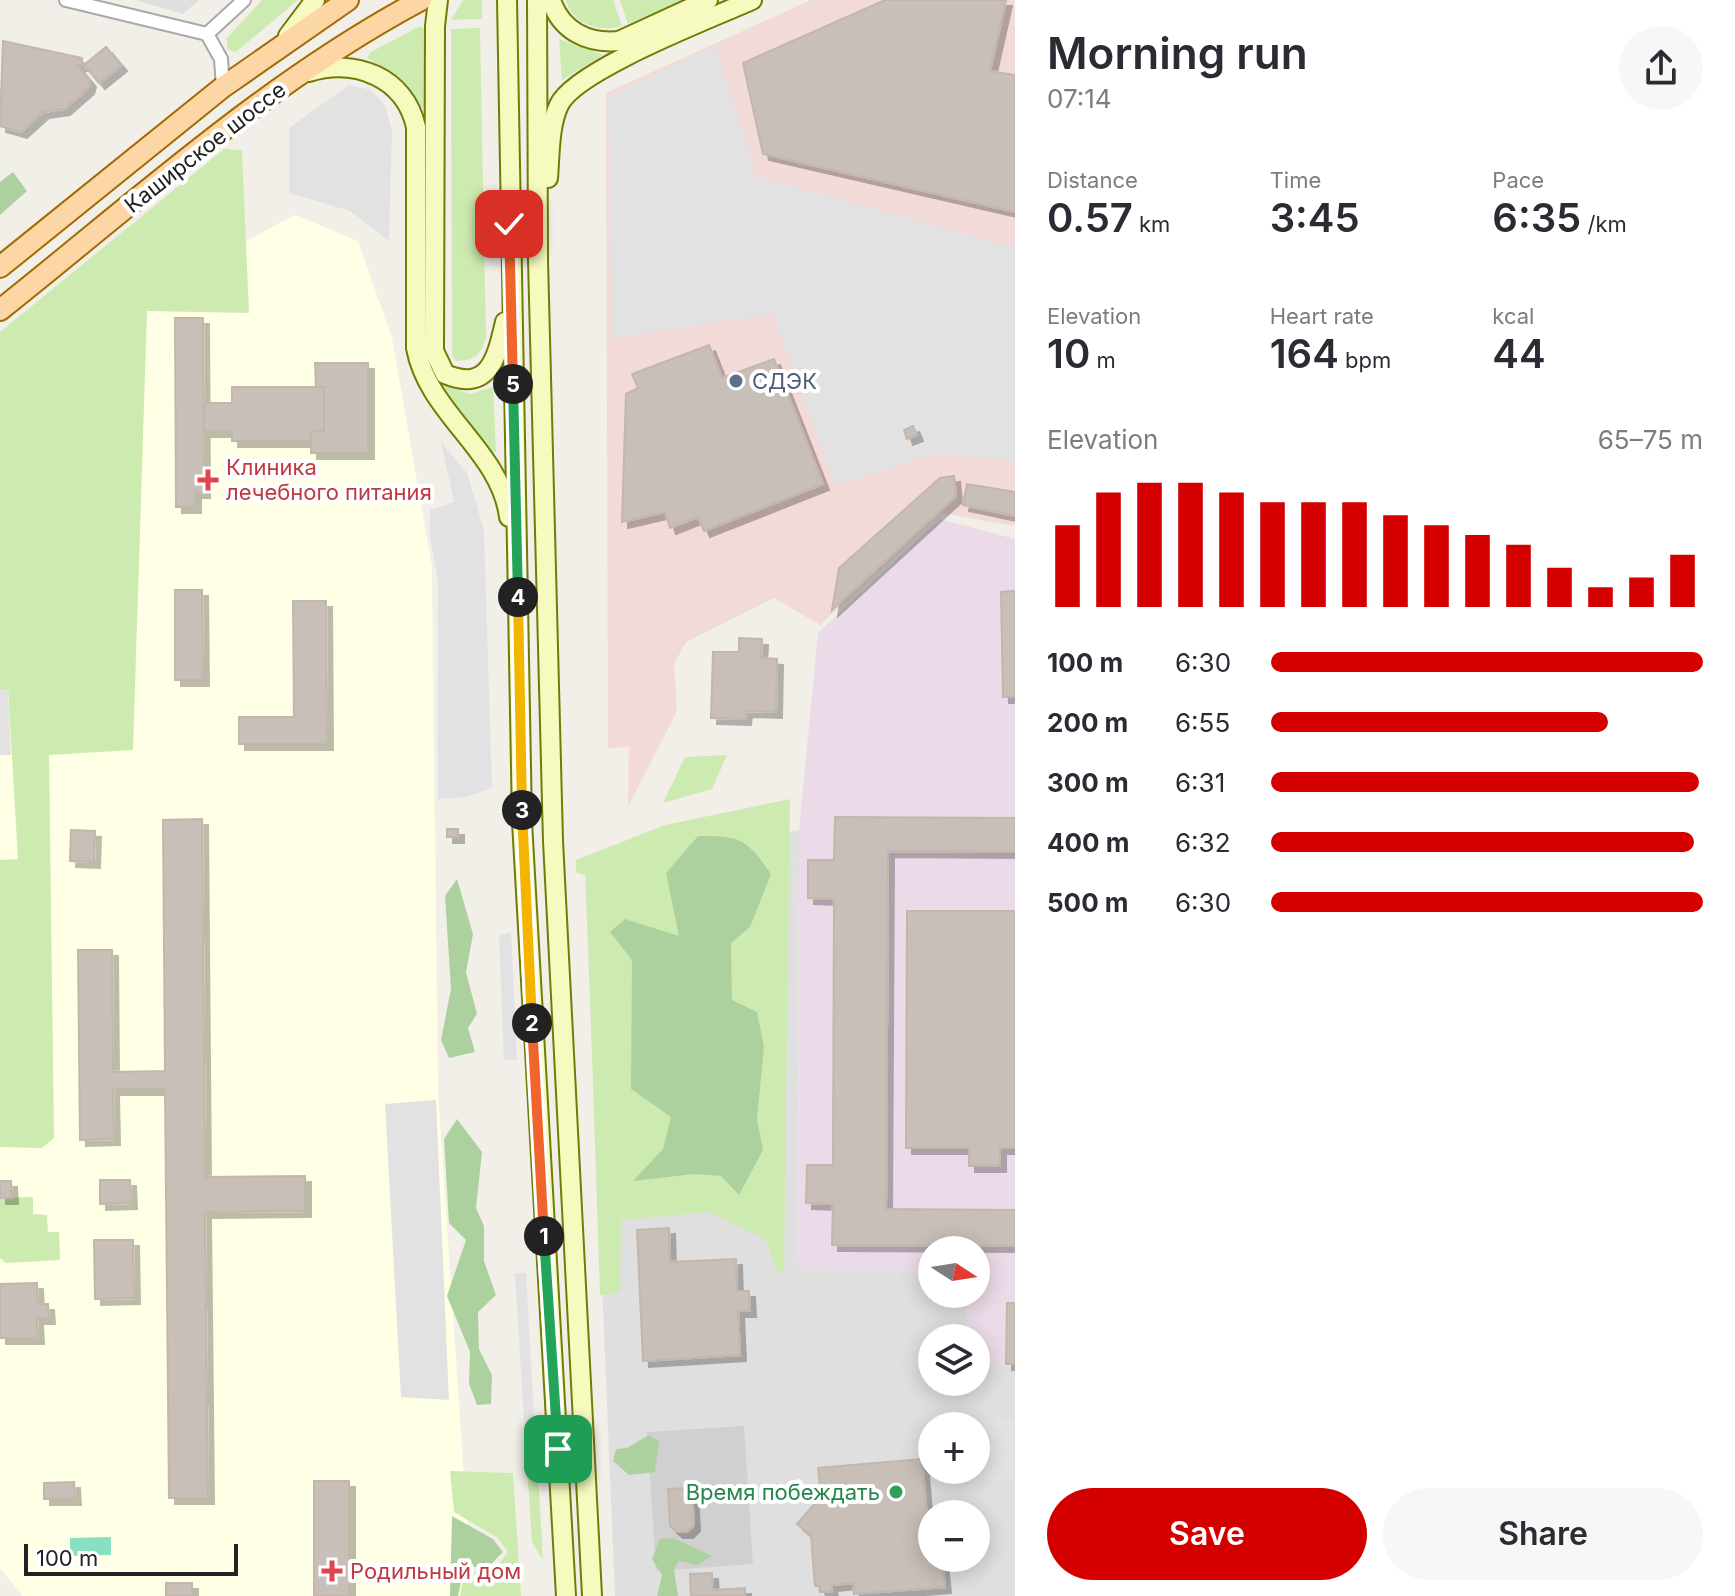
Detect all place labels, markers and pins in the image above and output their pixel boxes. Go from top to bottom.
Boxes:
pin [475,190,543,258]
pin: 5 [493,364,533,404]
place label: СДЭК [752,368,817,394]
marker: СДЭК [727,372,745,390]
place label: Клиника лечебного питания [226,454,432,505]
marker: Клиника лечебного питания [197,469,219,491]
pin: 4 [498,577,538,617]
pin: 3 [502,790,542,830]
pin: 2 [512,1003,552,1043]
pin: 1 [524,1216,564,1256]
pin [524,1415,592,1483]
place label: Время побеждать [686,1479,880,1505]
marker: Время побеждать [887,1483,905,1501]
place label: Родильный дом [350,1558,521,1584]
marker: Родильный дом [321,1560,343,1582]

